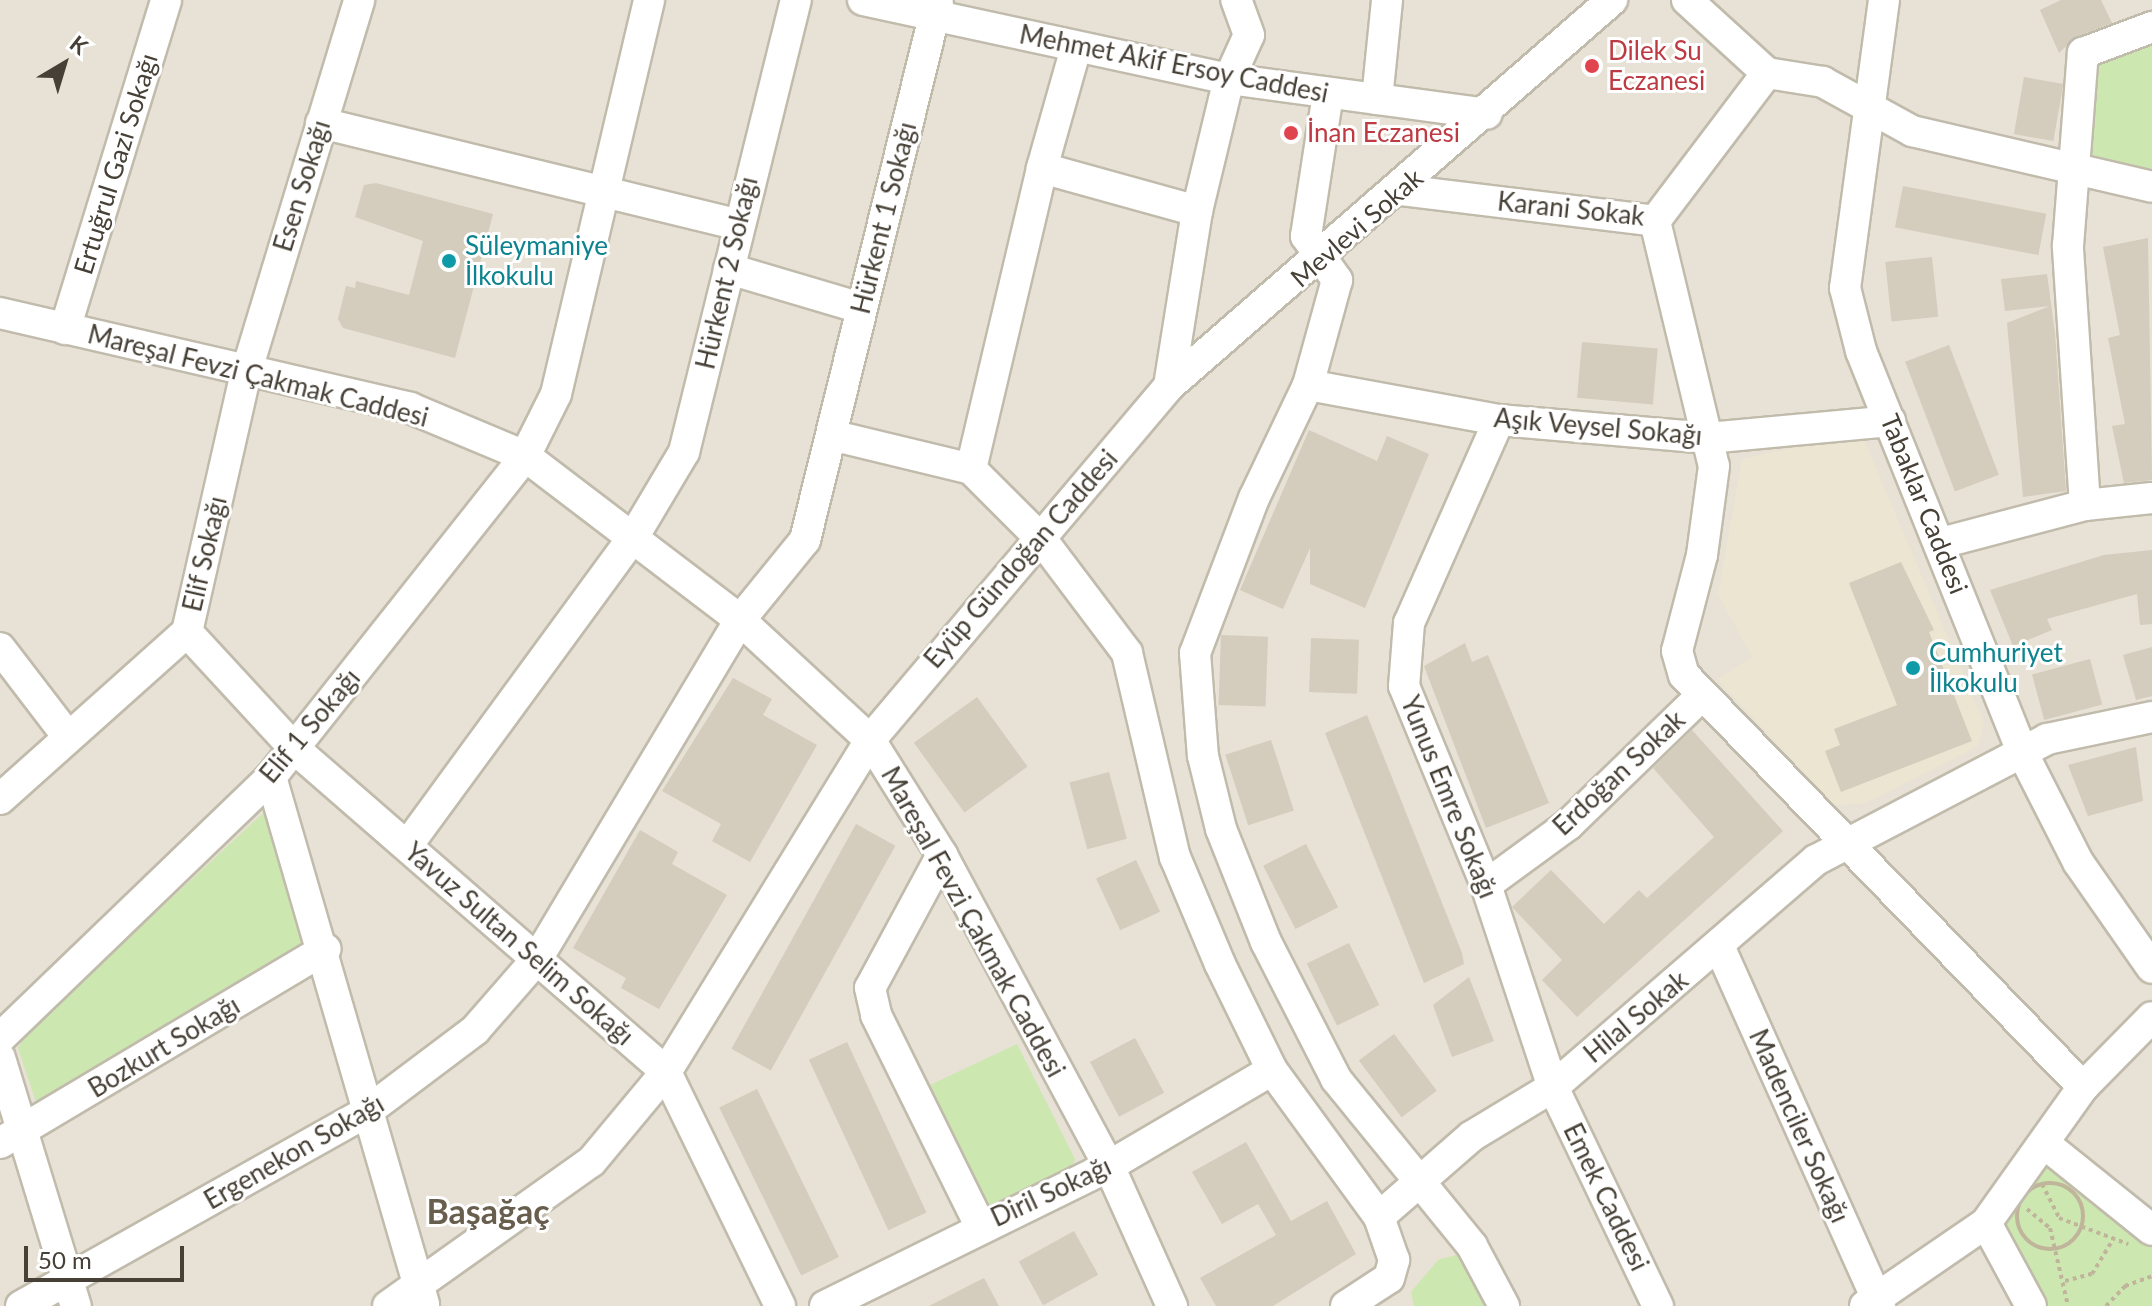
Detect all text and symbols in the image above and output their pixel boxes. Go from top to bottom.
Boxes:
street label: Mehmet Akif Ersoy Caddesi [1016,19,1332,109]
north arrow [24,24,104,104]
text: K [65,29,93,60]
place label: Dilek Su Eczanesi [1608,35,1705,96]
street label: Ertuğrul Gazi Sokağı [68,50,164,278]
marker: Dilek Su Eczanesi [1583,57,1601,75]
street label: Esen Sokağı [267,117,337,255]
place label: İnan Eczanesi [1307,117,1460,149]
street label: Hürkent 1 Sokağı [845,119,923,317]
marker: İnan Eczanesi [1282,124,1300,142]
street label: Mevlevi Sokak [1285,162,1429,294]
street label: Hürkent 2 Sokağı [690,174,764,372]
street label: Karani Sokak [1496,186,1646,232]
place label: Süleymaniye İlkokulu [465,230,608,292]
marker: Süleymaniye İlkokulu [440,252,458,270]
street label: Mareşal Fevzi Çakmak Caddesi [85,319,431,433]
street label: Aşık Veysel Sokağı [1492,402,1704,452]
street label: Tabaklar Caddesi [1874,409,1974,599]
street label: Eyüp Gündoğan Caddesi [918,444,1124,674]
street label: Elif Sokağı [177,493,233,615]
place label: Cumhuriyet İlkokulu [1929,637,2063,698]
marker: Cumhuriyet İlkokulu [1904,659,1922,677]
street label: Elif 1 Sokağı [253,663,367,789]
street label: Yunus Emre Sokağı [1394,691,1504,903]
street label: Erdoğan Sokak [1547,704,1691,842]
street label: Mareşal Fevzi Çakmak Caddesi [875,762,1071,1082]
street label: Yavuz Sultan Selim Sokağı [398,836,640,1052]
street label: Hilal Sokak [1578,965,1694,1069]
street label: Bozkurt Sokağı [83,990,245,1104]
street label: Madenciler Sokağı [1742,1024,1856,1228]
street label: Ergenekon Sokağı [199,1088,389,1216]
street label: Emek Caddesi [1557,1118,1655,1276]
street label: Diril Sokağı [986,1151,1116,1233]
district label: Başağaç [426,1191,550,1231]
scale bar [28,1230,188,1280]
text: 50 m [38,1245,92,1274]

